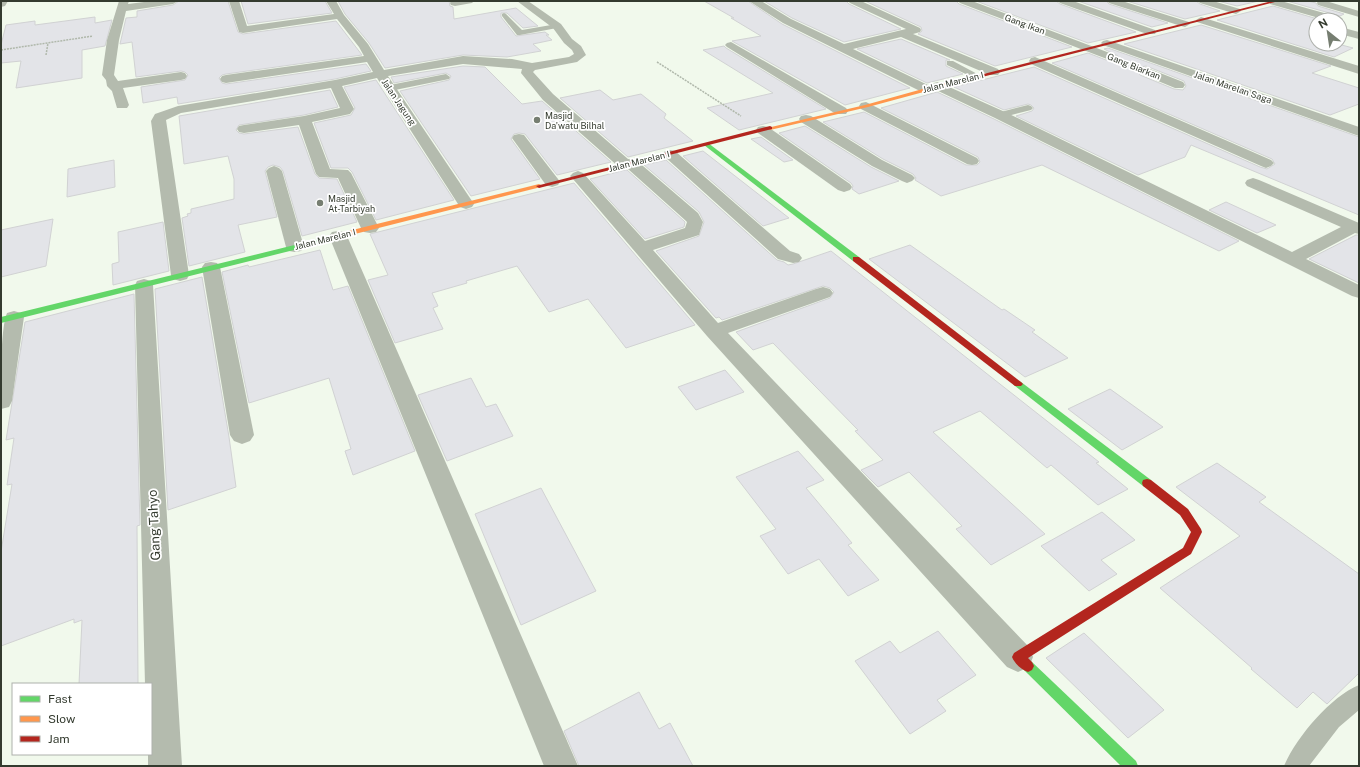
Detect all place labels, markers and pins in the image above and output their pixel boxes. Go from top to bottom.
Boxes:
place label: Masjid Da'watu Bilhal [545,110,605,131]
marker: Masjid Da'watu Bilhal [532,115,542,125]
place label: Masjid At-Tarbiyah [328,193,375,214]
marker: Masjid At-Tarbiyah [315,198,325,208]

